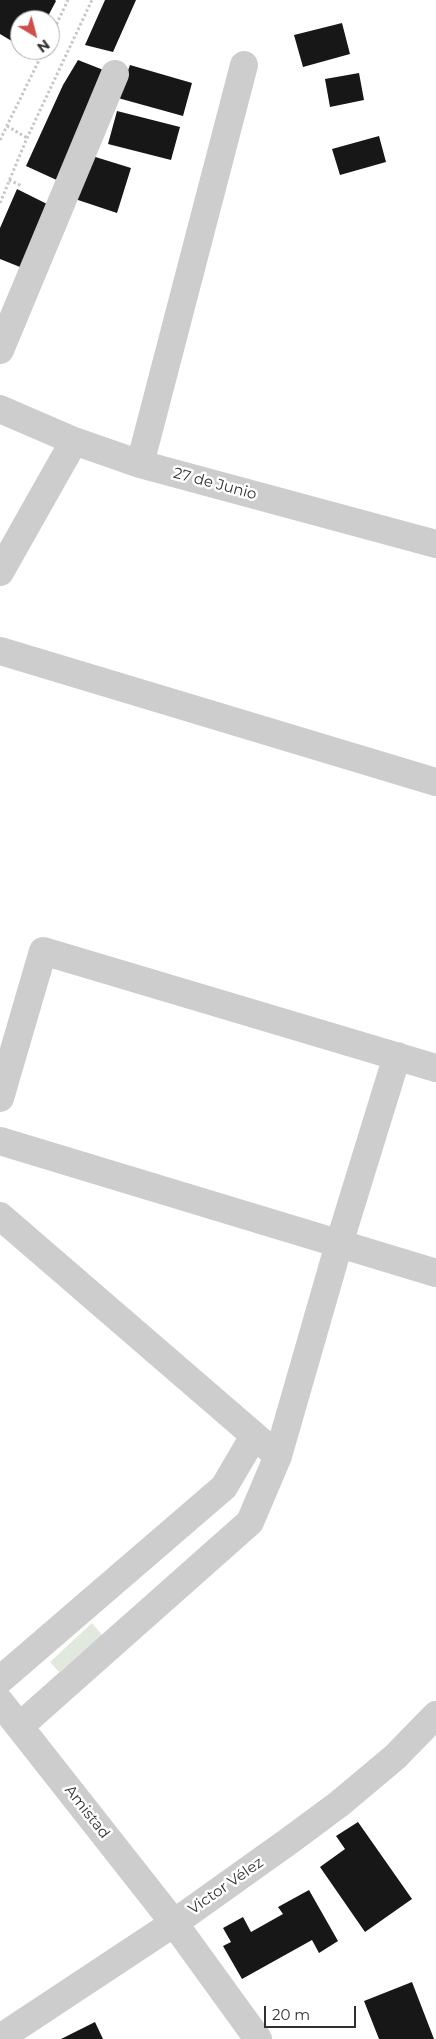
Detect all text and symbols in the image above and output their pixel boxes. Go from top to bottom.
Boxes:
north arrow [10,10,60,60]
text: N [33,36,53,57]
street label: 27 de Junio [171,464,259,504]
street label: Amistad [61,1782,113,1842]
street label: Victor Vélez [185,1854,267,1918]
scale bar [266,1996,358,2028]
text: 20 m [272,2005,310,2024]

